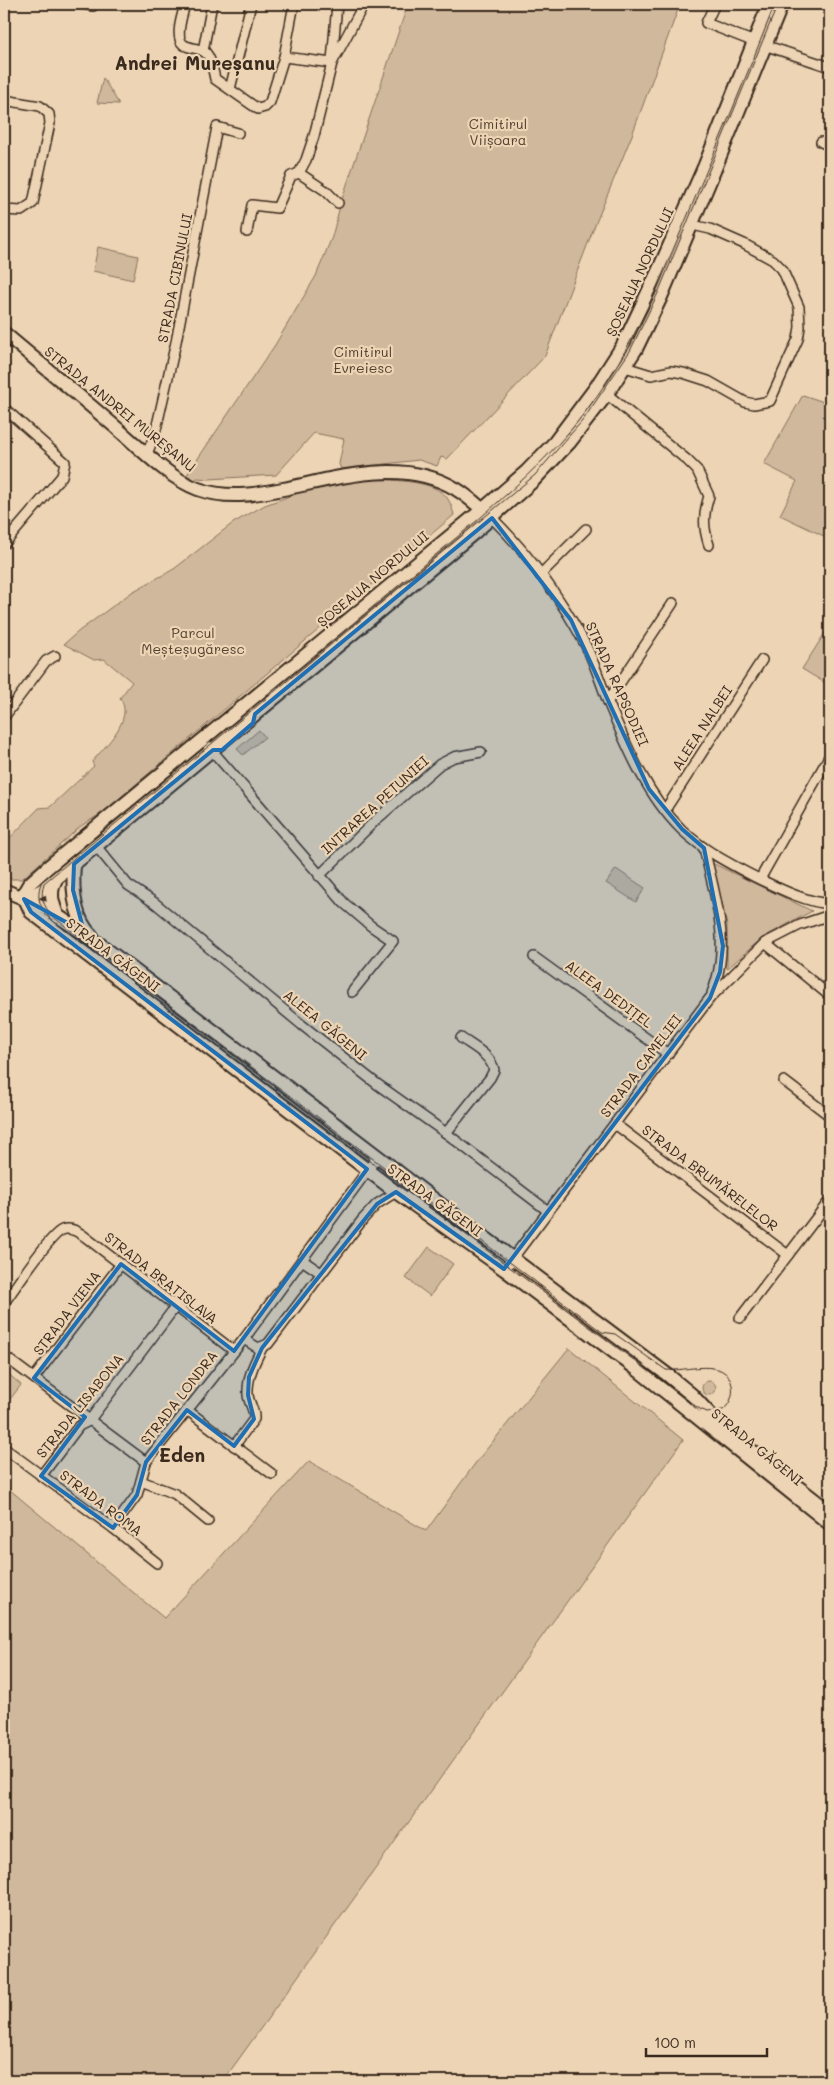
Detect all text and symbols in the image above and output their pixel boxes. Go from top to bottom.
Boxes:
district label: Andrei Mureșanu [114,50,276,76]
park label: Cimitirul Viișoara [469,114,527,149]
street label: ȘOSEAUA NORDULUI [601,204,678,339]
street label: STRADA CIBINULUI [153,212,196,344]
street label: STRADA ANDREI MUREȘANU [41,342,200,476]
park label: Cimitirul Evreiesc [333,342,393,377]
street label: ȘOSEAUA NORDULUI [313,526,433,631]
street label: STRADA RAPSODIEI [581,619,653,749]
park label: Parcul Meșteșugăresc [141,623,245,658]
street label: ALEEA NALBEI [667,682,736,774]
street label: INTRAREA PETUNIEI [317,751,432,858]
street label: STRADA GĂGENI [62,913,164,996]
street label: ALEEA DEDIȚEL [562,955,657,1032]
street label: ALEEA GĂGENI [280,985,371,1064]
street label: STRADA CAMELIEI [596,1010,686,1121]
street label: STRADA BRUMĂRELELOR [638,1120,782,1235]
street label: STRADA GĂGENI [384,1159,487,1241]
street label: STRADA BRATISLAVA [101,1227,222,1328]
street label: STRADA VIENA [29,1267,105,1359]
street label: STRADA LONDRA [136,1346,222,1449]
street label: STRADA LISABONA [32,1350,128,1462]
street label: STRADA GĂGENI [707,1404,807,1490]
district label: Eden [159,1442,205,1467]
street label: STRADA ROMA [56,1465,147,1540]
scale bar [646,2025,768,2057]
text: 100 m [654,2032,696,2052]

